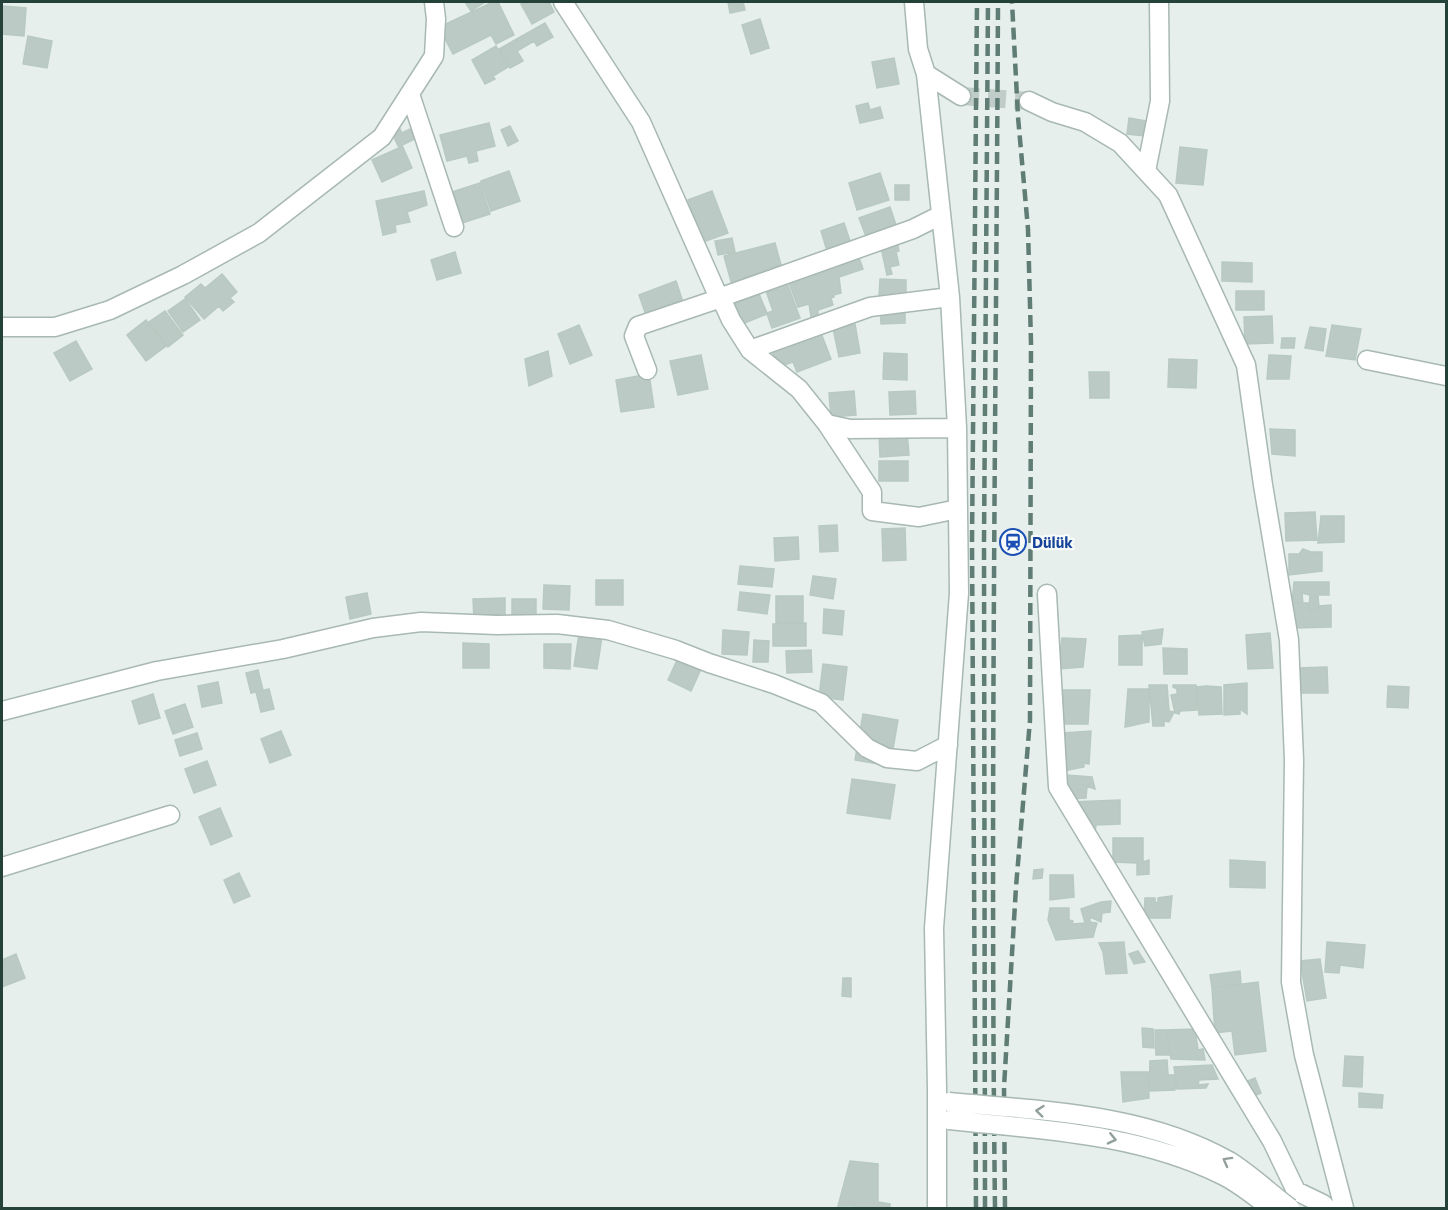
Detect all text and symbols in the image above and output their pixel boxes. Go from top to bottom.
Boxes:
station icon: Dülük [998,527,1028,557]
place label: Dülük [1032,533,1073,551]
one-way arrow [1036,1105,1045,1118]
one-way arrow [1107,1131,1117,1144]
one-way arrow [1222,1157,1233,1169]

